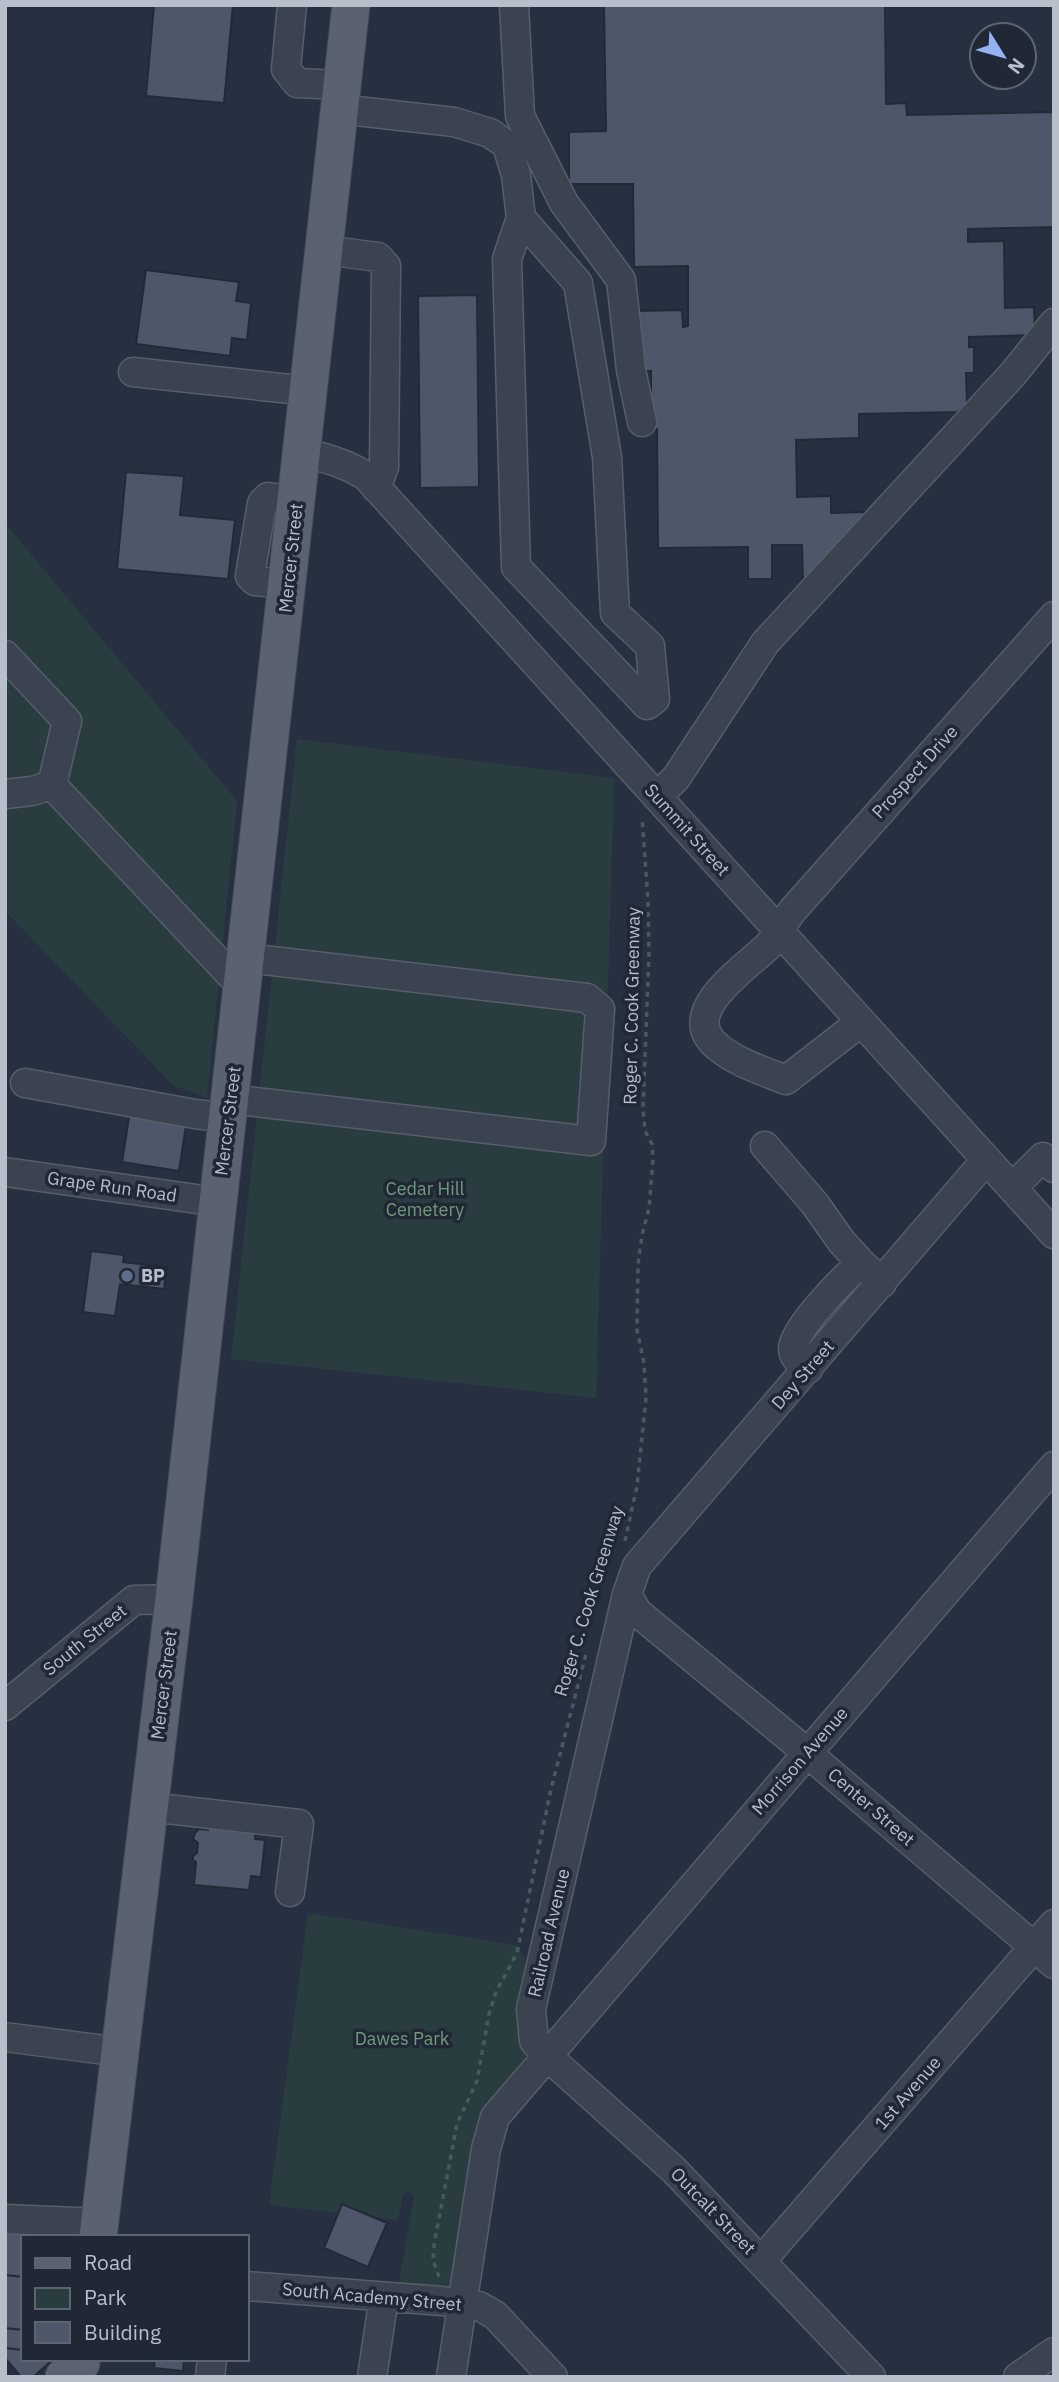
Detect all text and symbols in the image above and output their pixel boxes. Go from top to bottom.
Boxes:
north arrow [968,21,1038,91]
text: N [1003,54,1030,79]
street label: Mercer Street [273,502,308,614]
street label: Prospect Drive [867,720,963,823]
street label: Summit Street [640,779,735,881]
street label: Roger C. Cook Greenway [618,907,645,1105]
street label: Mercer Street [209,1065,246,1177]
street label: Grape Run Road [46,1166,178,1207]
park label: Cedar Hill Cemetery [386,1177,465,1221]
place label: BP [141,1264,165,1287]
marker: BP [119,1268,135,1284]
street label: Dey Street [766,1335,839,1414]
street label: Roger C. Cook Greenway [549,1503,628,1699]
street label: South Street [38,1599,131,1680]
street label: Mercer Street [145,1629,182,1741]
street label: Morrison Avenue [746,1702,853,1819]
street label: Center Street [823,1763,919,1851]
street label: Railroad Avenue [523,1866,575,1999]
park label: Dawes Park [355,2027,450,2050]
street label: 1st Avenue [869,2051,946,2134]
street label: Outcalt Street [666,2162,761,2259]
legend [21,2235,248,2361]
text: Road [84,2248,132,2276]
street label: South Academy Street [281,2277,463,2316]
text: Park [84,2283,127,2311]
text: Building [84,2318,161,2346]

